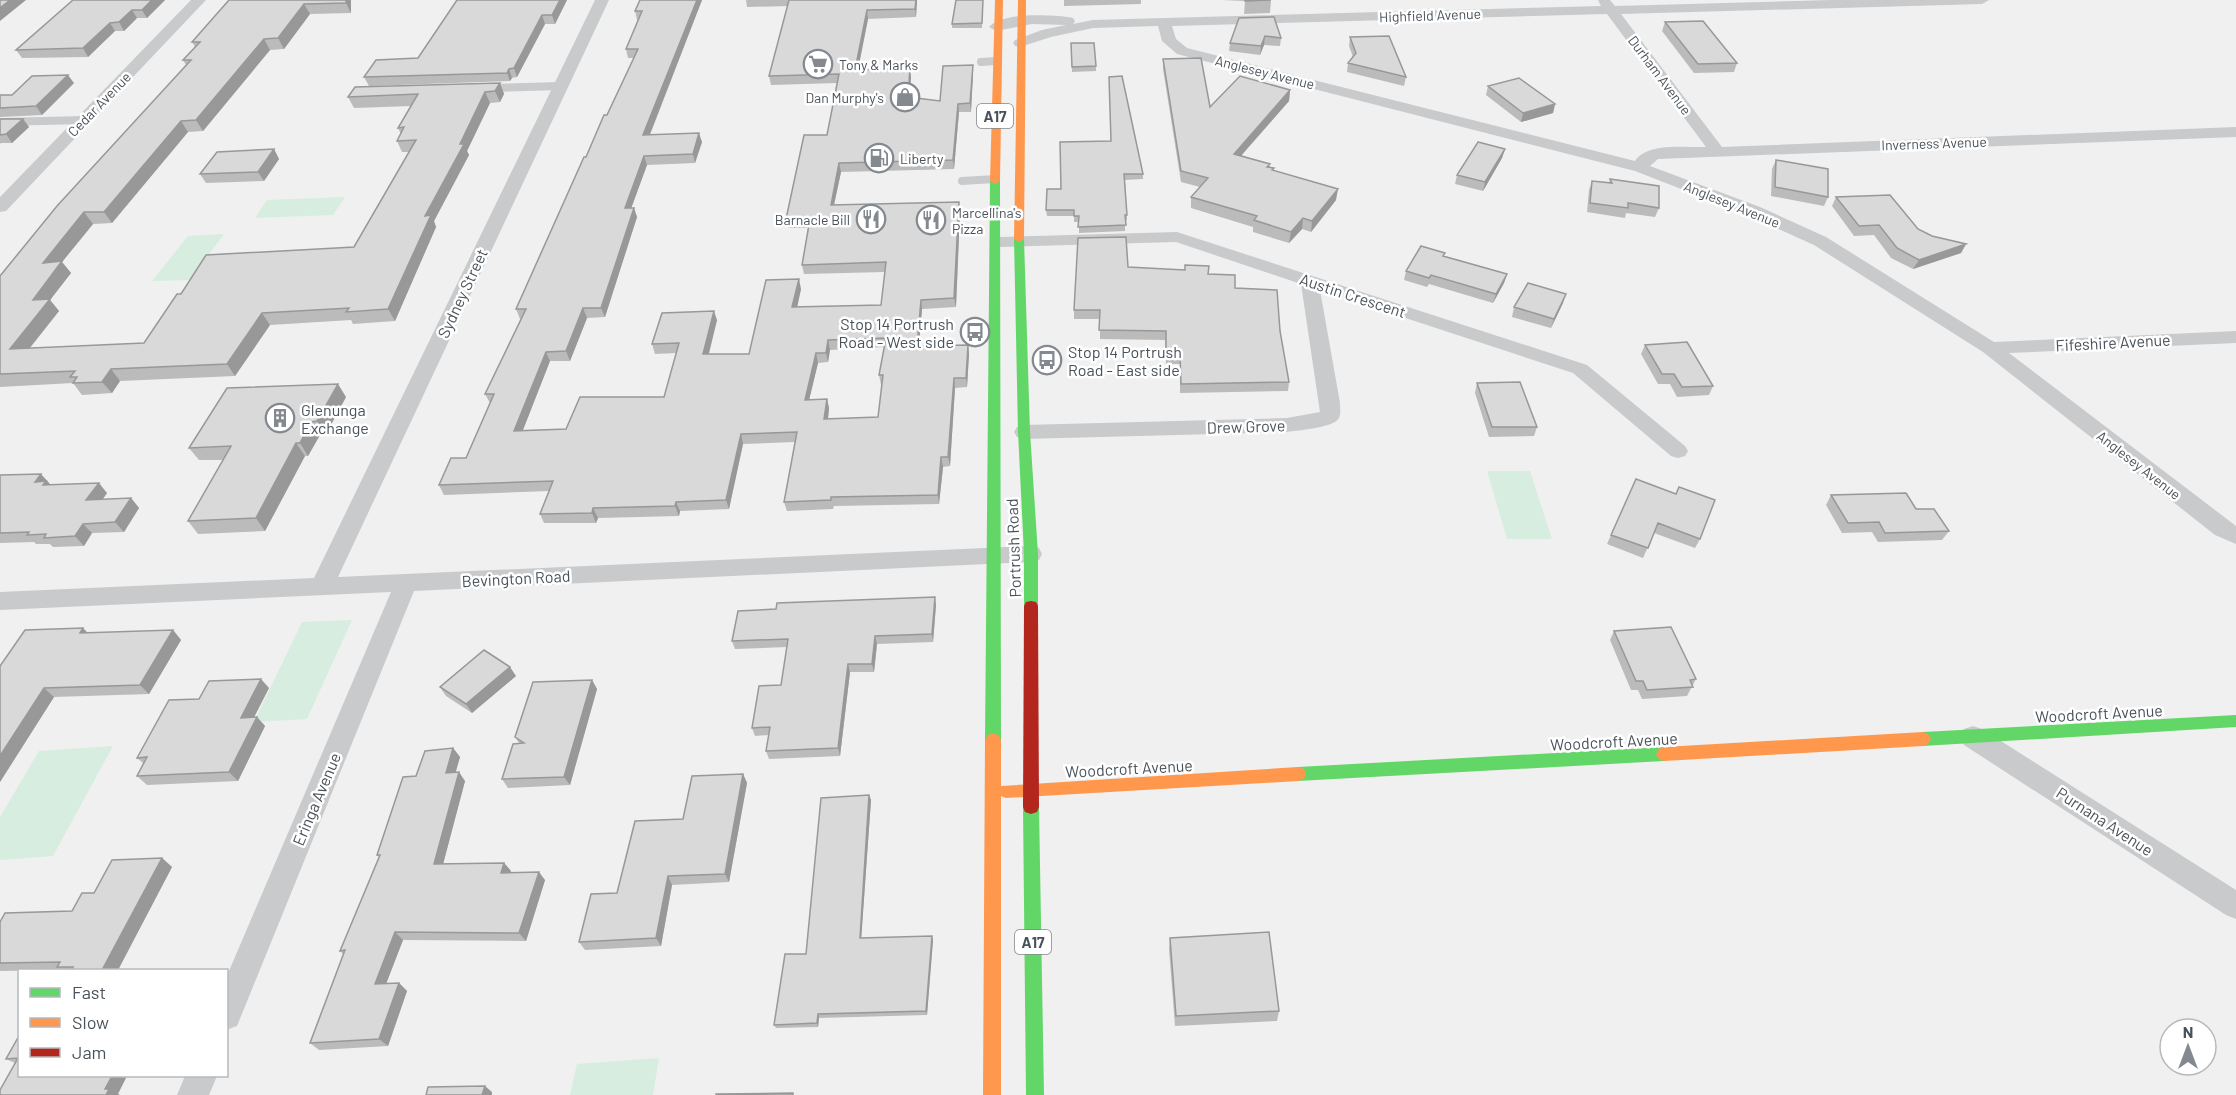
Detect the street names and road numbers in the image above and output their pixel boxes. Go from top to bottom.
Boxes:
street label: Highfield Avenue [1379,5,1481,25]
street label: Durham Avenue [1625,32,1695,118]
street label: Anglesey Avenue [1214,51,1316,93]
street label: Cedar Avenue [64,68,134,140]
road number: A17 [977,104,1013,128]
street label: Inverness Avenue [1881,133,1987,153]
street label: Anglesey Avenue [1682,177,1782,231]
street label: Sydney Street [433,245,491,341]
street label: Austin Crescent [1298,269,1408,321]
street label: Fifeshire Avenue [2055,329,2171,355]
street label: Drew Grove [1206,415,1286,437]
street label: Anglesey Avenue [2094,427,2184,503]
street label: Portrush Road [1002,498,1024,598]
street label: Bevington Road [461,566,571,590]
street label: Woodcroft Avenue [2035,700,2163,726]
street label: Woodcroft Avenue [1550,728,1678,754]
street label: Eringa Avenue [288,750,344,848]
street label: Woodcroft Avenue [1065,755,1193,781]
street label: Purnana Avenue [2053,783,2157,859]
road number: A17 [1015,930,1051,954]

